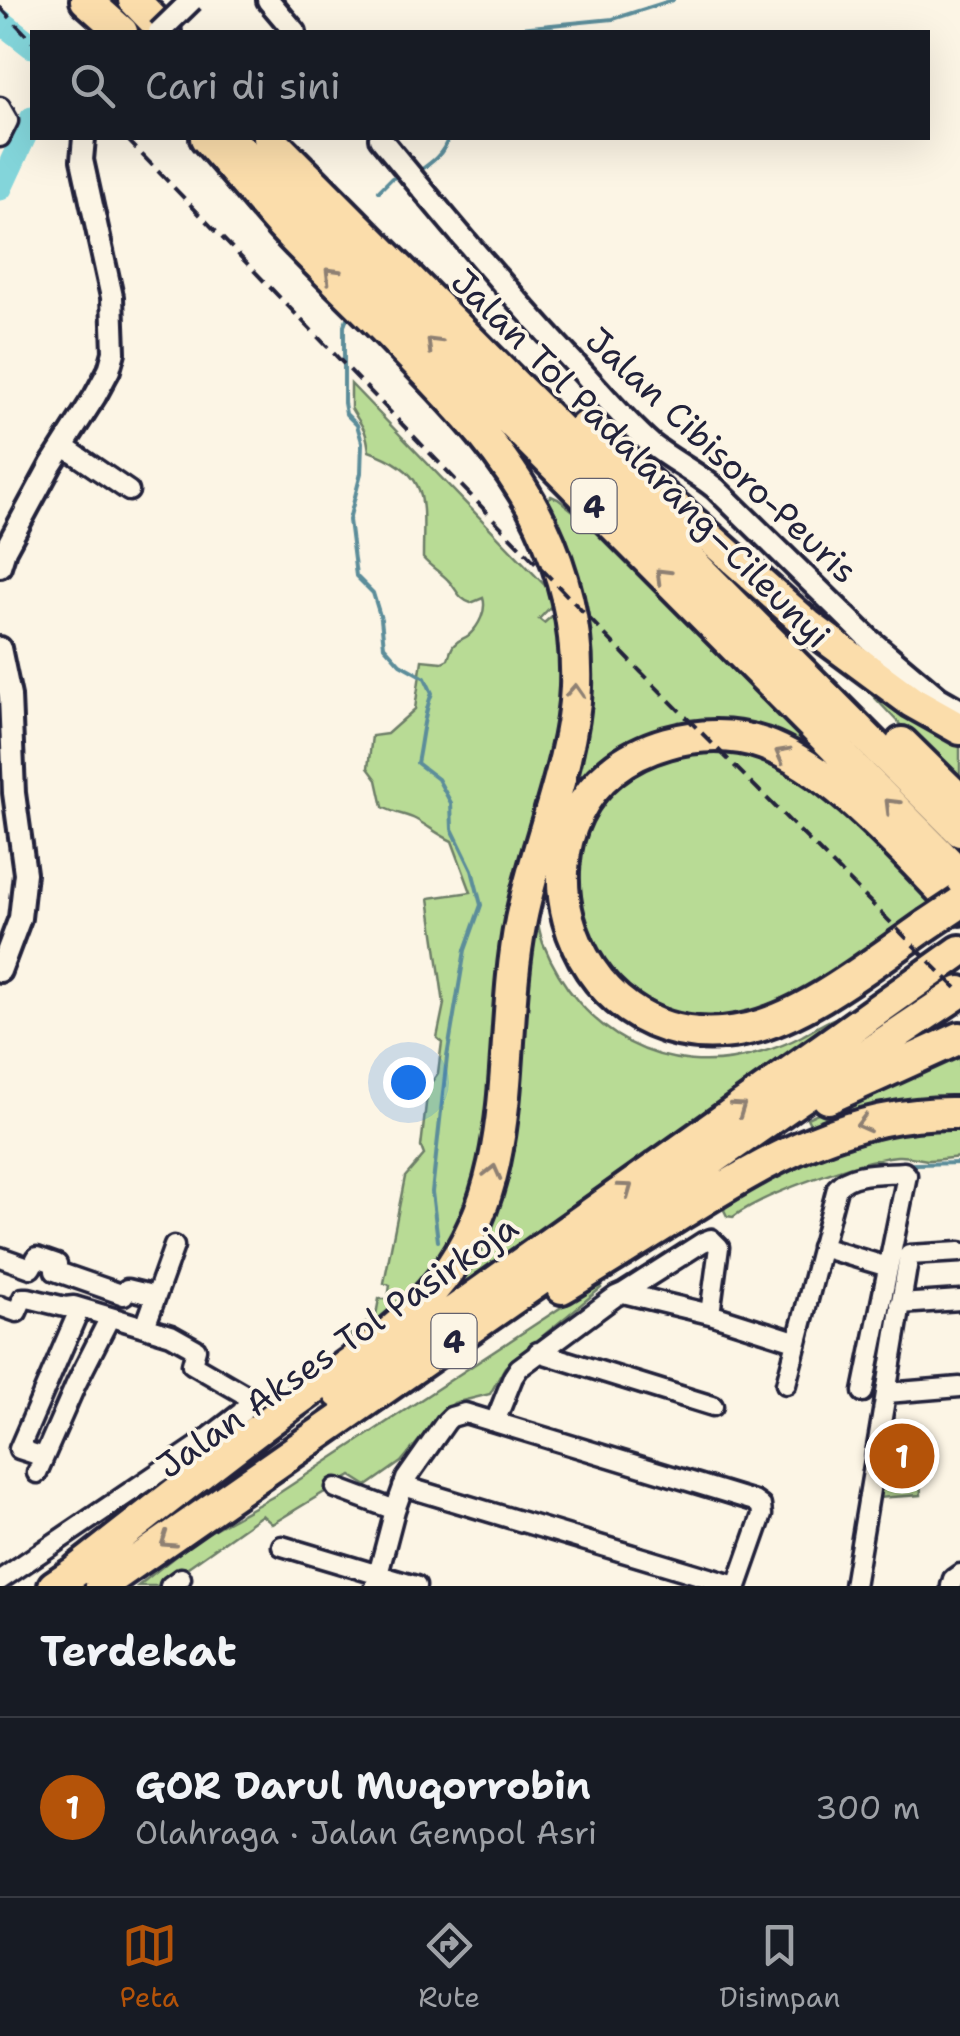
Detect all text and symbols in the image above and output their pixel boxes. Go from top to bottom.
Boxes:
search box [30,30,930,140]
icon: search [65,58,120,113]
text: Cari di sini [145,60,341,111]
street label: Jalan Tol Padalarang–Cileunyi [441,258,841,658]
one-way arrow [324,268,342,286]
street label: Jalan Cibisoro-Peuris [576,316,868,594]
one-way arrow [427,337,445,355]
road number: 4 [572,479,616,533]
one-way arrow [655,568,673,586]
one-way arrow [564,682,585,698]
one-way arrow [775,747,793,766]
one-way arrow [885,798,903,816]
your location [383,1057,434,1108]
one-way arrow [728,1103,746,1120]
one-way arrow [855,1112,872,1133]
one-way arrow [481,1164,502,1181]
one-way arrow [615,1184,633,1201]
street label: Jalan Akses Tol Pasirkoja [147,1203,527,1489]
road number: 4 [432,1314,476,1368]
pin: 1 [870,1418,934,1494]
one-way arrow [160,1529,179,1547]
text: Terdekat [40,1623,237,1679]
text: GOR Darul Muqorrobin [135,1760,591,1811]
text: 1 [65,1786,80,1829]
text: 300 m [815,1786,920,1829]
text: Olahraga · Jalan Gempol Asri [135,1811,597,1854]
tab: Peta [120,1918,179,2016]
tab: Rute [418,1918,480,2016]
tab: Disimpan [719,1918,840,2016]

